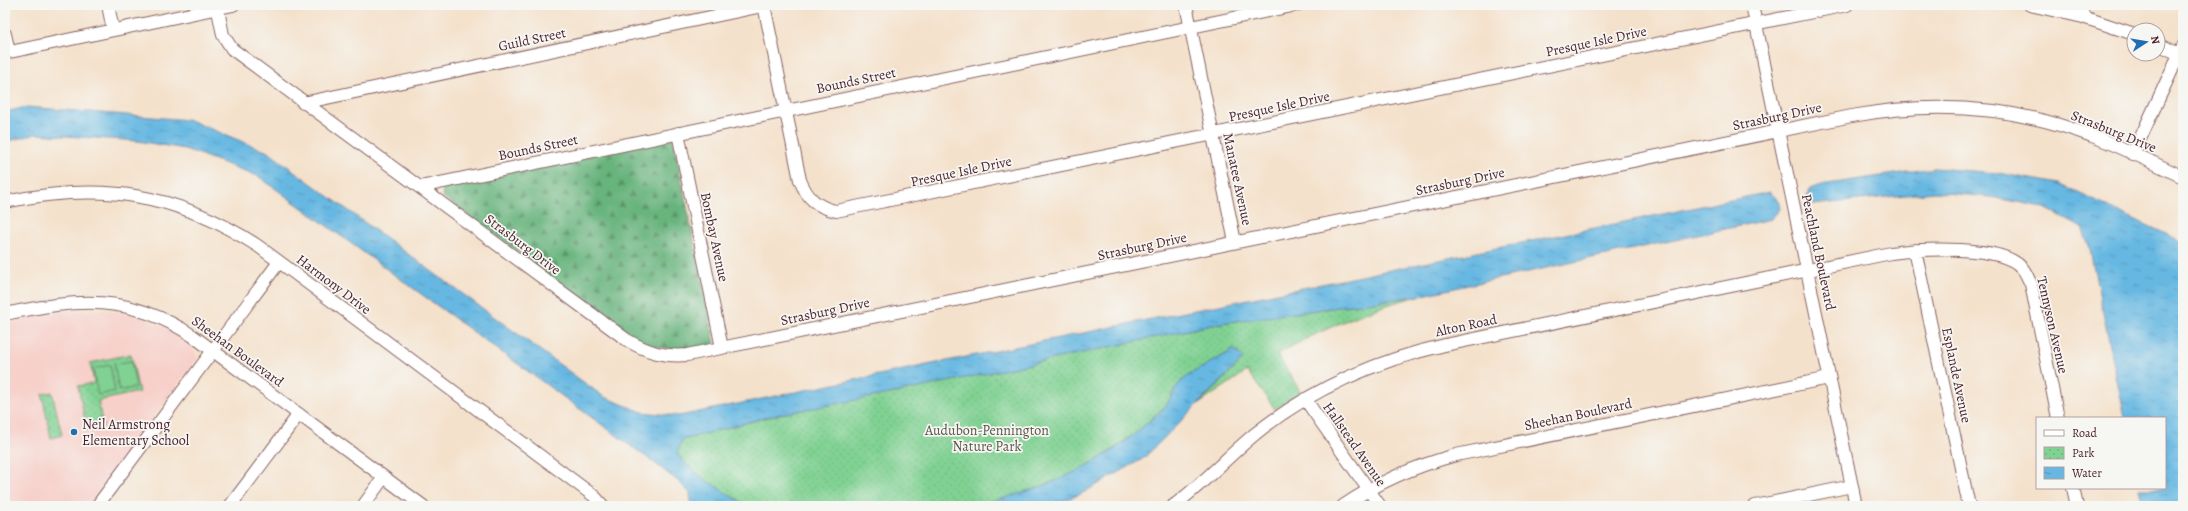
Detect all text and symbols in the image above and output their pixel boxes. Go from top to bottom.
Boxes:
street label: Presque Isle Drive [1544,22,1648,61]
north arrow [2126,22,2166,62]
street label: Guild Street [497,23,568,56]
text: N [2147,35,2163,46]
street label: Bounds Street [815,63,898,98]
street label: Presque Isle Drive [1227,87,1331,126]
street label: Strasburg Drive [1731,98,1823,135]
street label: Strasburg Drive [2068,106,2159,157]
street label: Bounds Street [497,130,580,165]
street label: Manatee Avenue [1218,131,1257,227]
street label: Presque Isle Drive [909,152,1013,191]
street label: Strasburg Drive [1414,163,1506,200]
street label: Bombay Avenue [696,191,733,284]
street label: Peachland Boulevard [1797,192,1840,313]
street label: Strasburg Drive [481,210,565,279]
street label: Strasburg Drive [1096,228,1188,265]
street label: Harmony Drive [293,250,375,319]
street label: Tennyson Avenue [2032,275,2073,376]
street label: Strasburg Drive [779,293,871,330]
street label: Alton Road [1433,310,1499,341]
street label: Sheehan Boulevard [188,312,288,392]
street label: Esplande Avenue [1937,326,1976,425]
street label: Sheehan Boulevard [1523,394,1634,435]
street label: Hallstead Avenue [1319,398,1391,490]
place label: Neil Armstrong Elementary School [82,415,190,450]
legend [2036,417,2166,489]
park label: Audubon-Pennington Nature Park [924,421,1049,456]
text: Road [2072,425,2098,441]
marker: Neil Armstrong Elementary School [69,427,79,437]
text: Park [2072,445,2095,461]
text: Water [2071,465,2102,481]

